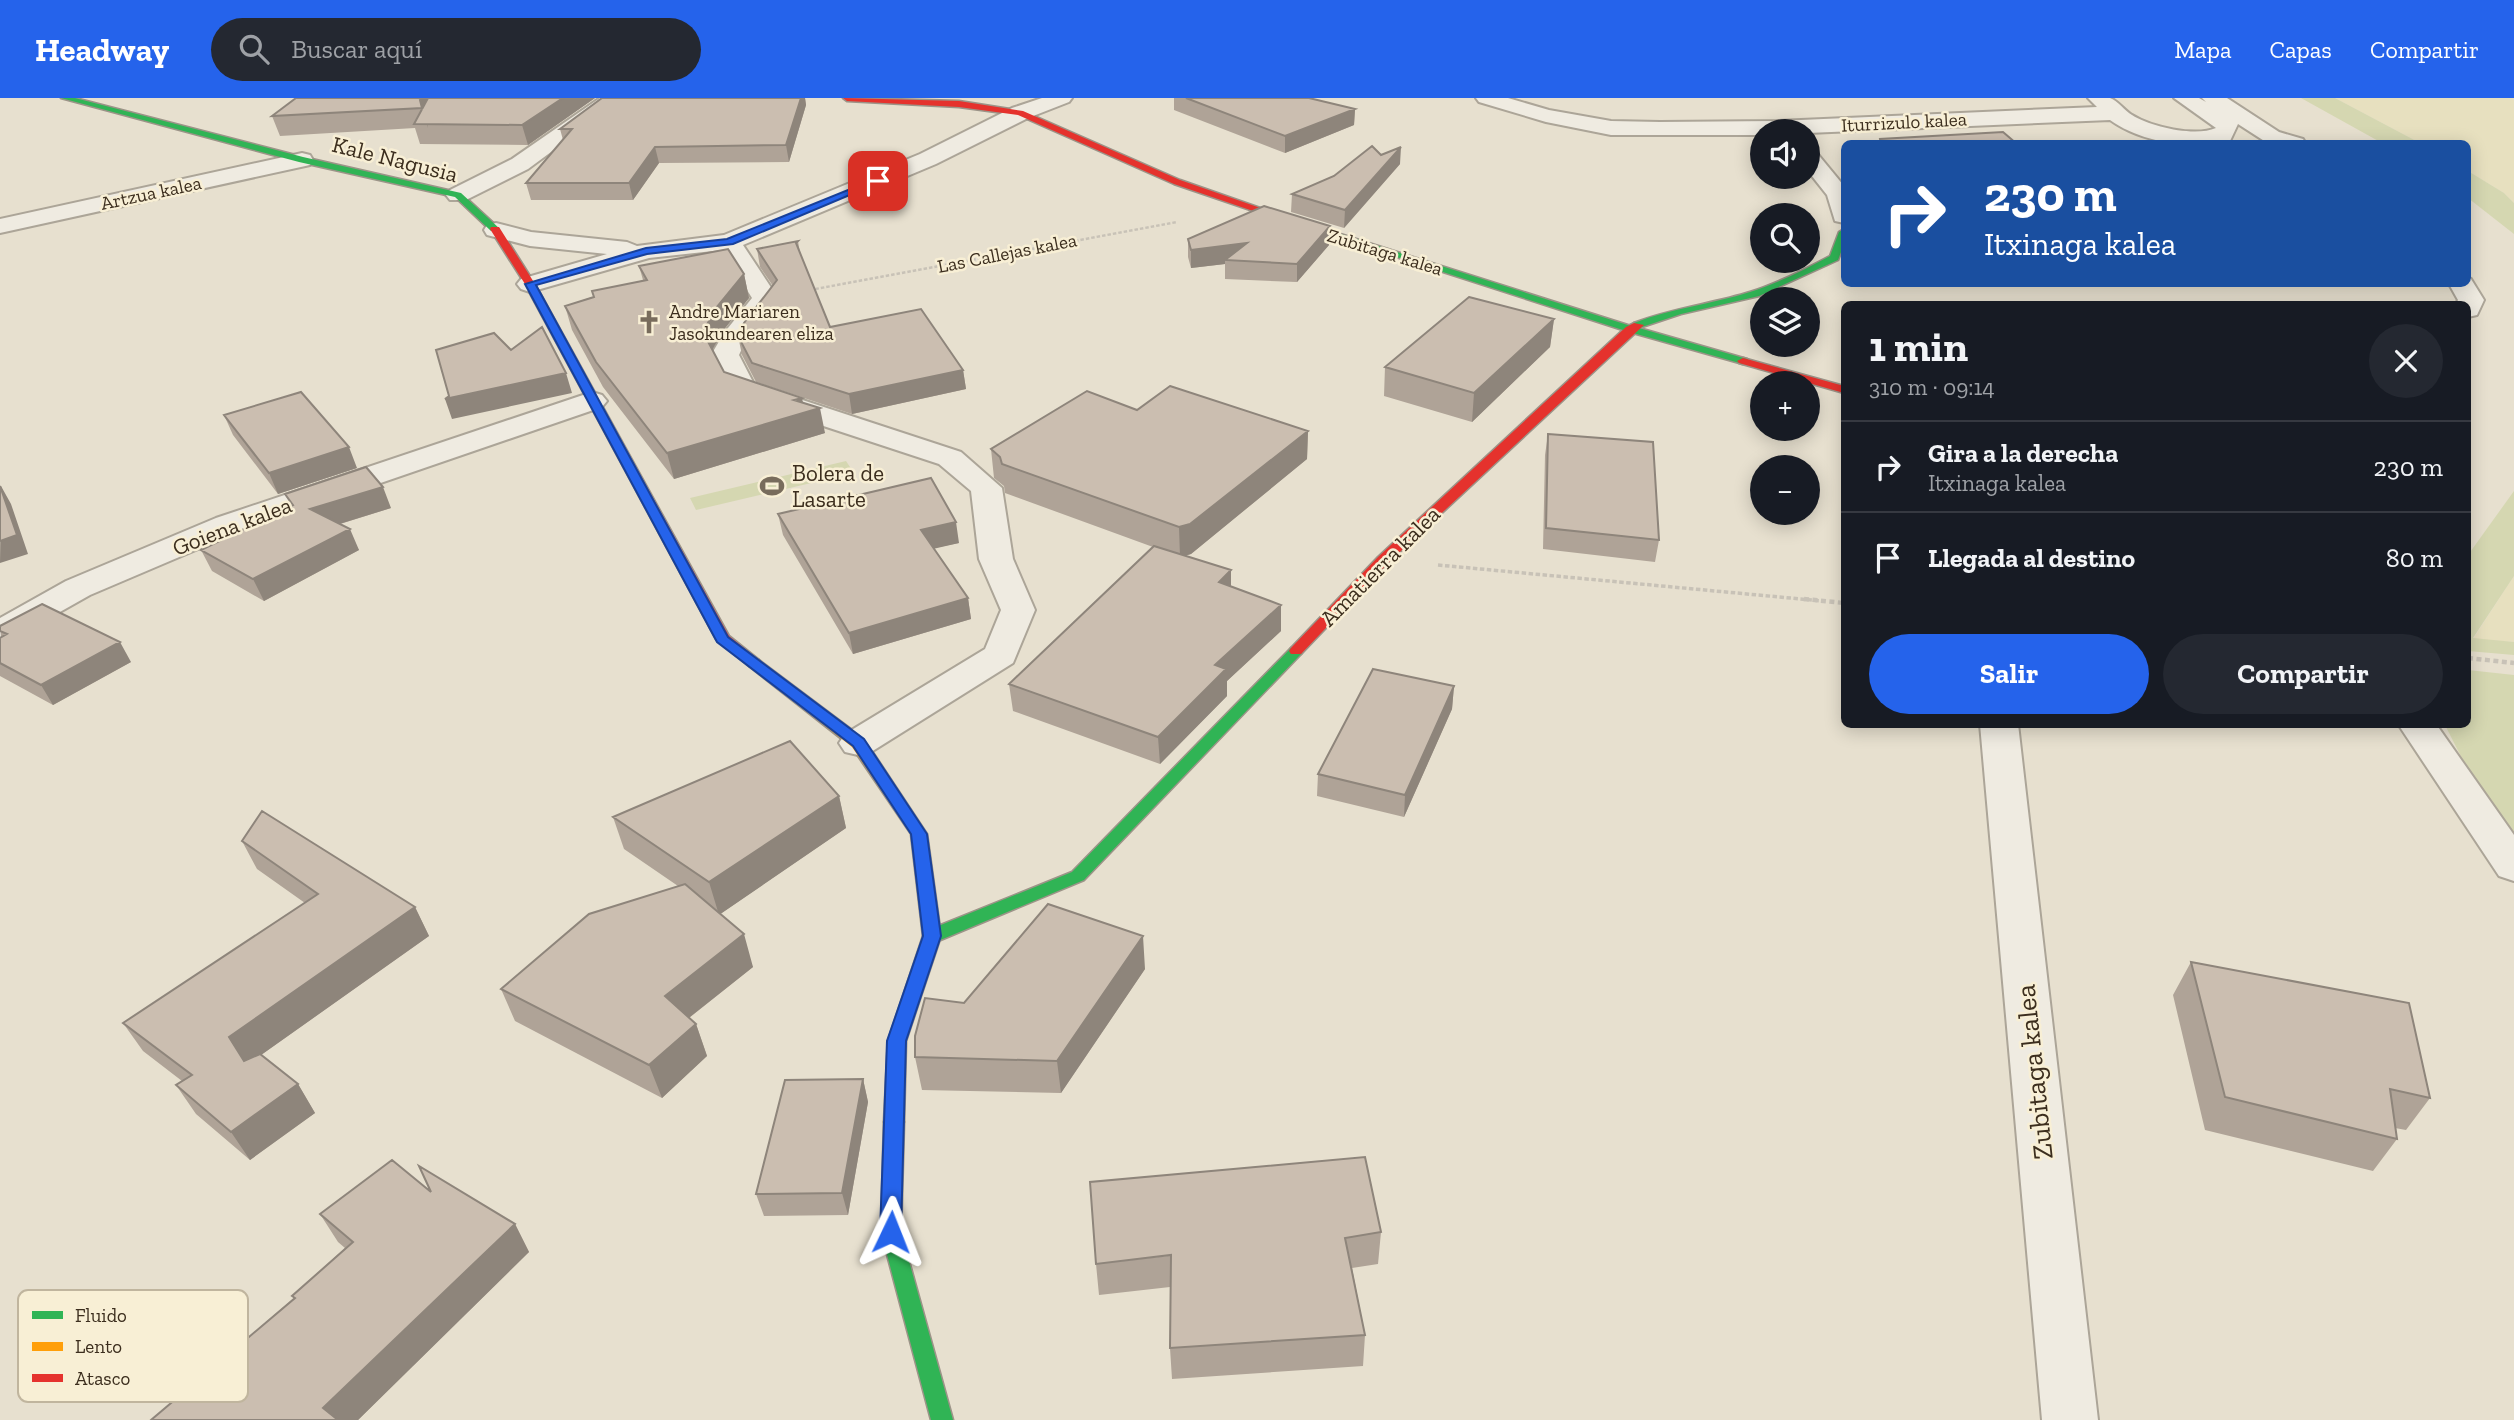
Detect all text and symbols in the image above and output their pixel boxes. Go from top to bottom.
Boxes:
search box [211,18,701,81]
text: Headway [35,30,169,69]
icon: search [235,30,273,68]
text: Buscar aquí [291,33,422,65]
text: Mapa [2174,35,2231,64]
text: Capas [2269,35,2332,64]
text: Compartir [2370,35,2479,64]
street label: Iturrizulo kalea [1841,107,1967,137]
map controls [1750,119,1820,525]
button: sound [1750,119,1820,189]
street label: Kale Nagusia [329,130,461,188]
pin [848,151,908,211]
icon: arrive [859,162,897,200]
text: 230 m [1984,165,2117,224]
icon: right [1869,168,1960,259]
street label: Artzua kalea [98,171,204,215]
button: search [1750,203,1820,273]
street label: Zubitaga kalea [1325,224,1445,280]
text: Itxinaga kalea [1984,225,2176,263]
street label: Las Callejas kalea [935,228,1079,278]
button: layers [1750,287,1820,357]
place label: Andre Mariaren Jasokundearen eliza [669,300,834,345]
church icon: Andre Mariaren Jasokundearen eliza [635,308,663,336]
text: 1 min [1869,321,1968,372]
button: close [2369,324,2443,398]
button: + [1750,371,1820,441]
text: 310 m · 09:14 [1869,373,1995,401]
text: Gira a la derecha [1928,437,2118,469]
icon: right [1869,448,1907,486]
text: 230 m [2374,451,2443,483]
button: − [1750,455,1820,525]
place label: Bolera de Lasarte [792,459,884,513]
text: Itxinaga kalea [1928,469,2066,497]
sports icon: Bolera de Lasarte [758,472,786,500]
street label: Goiena kalea [168,490,296,562]
street label: Amatierra kalea [1314,500,1446,632]
icon: arrive [1869,539,1907,577]
text: Llegada al destino [1928,542,2135,574]
text: 80 m [2386,542,2443,574]
button: Salir [1869,634,2149,714]
button: Compartir [2163,634,2443,714]
street label: Zubitaga kalea [2008,982,2060,1161]
position arrow [854,1195,928,1269]
legend [18,1290,248,1402]
text: Fluido [75,1304,127,1327]
text: Lento [75,1335,122,1358]
text: Atasco [75,1367,130,1390]

